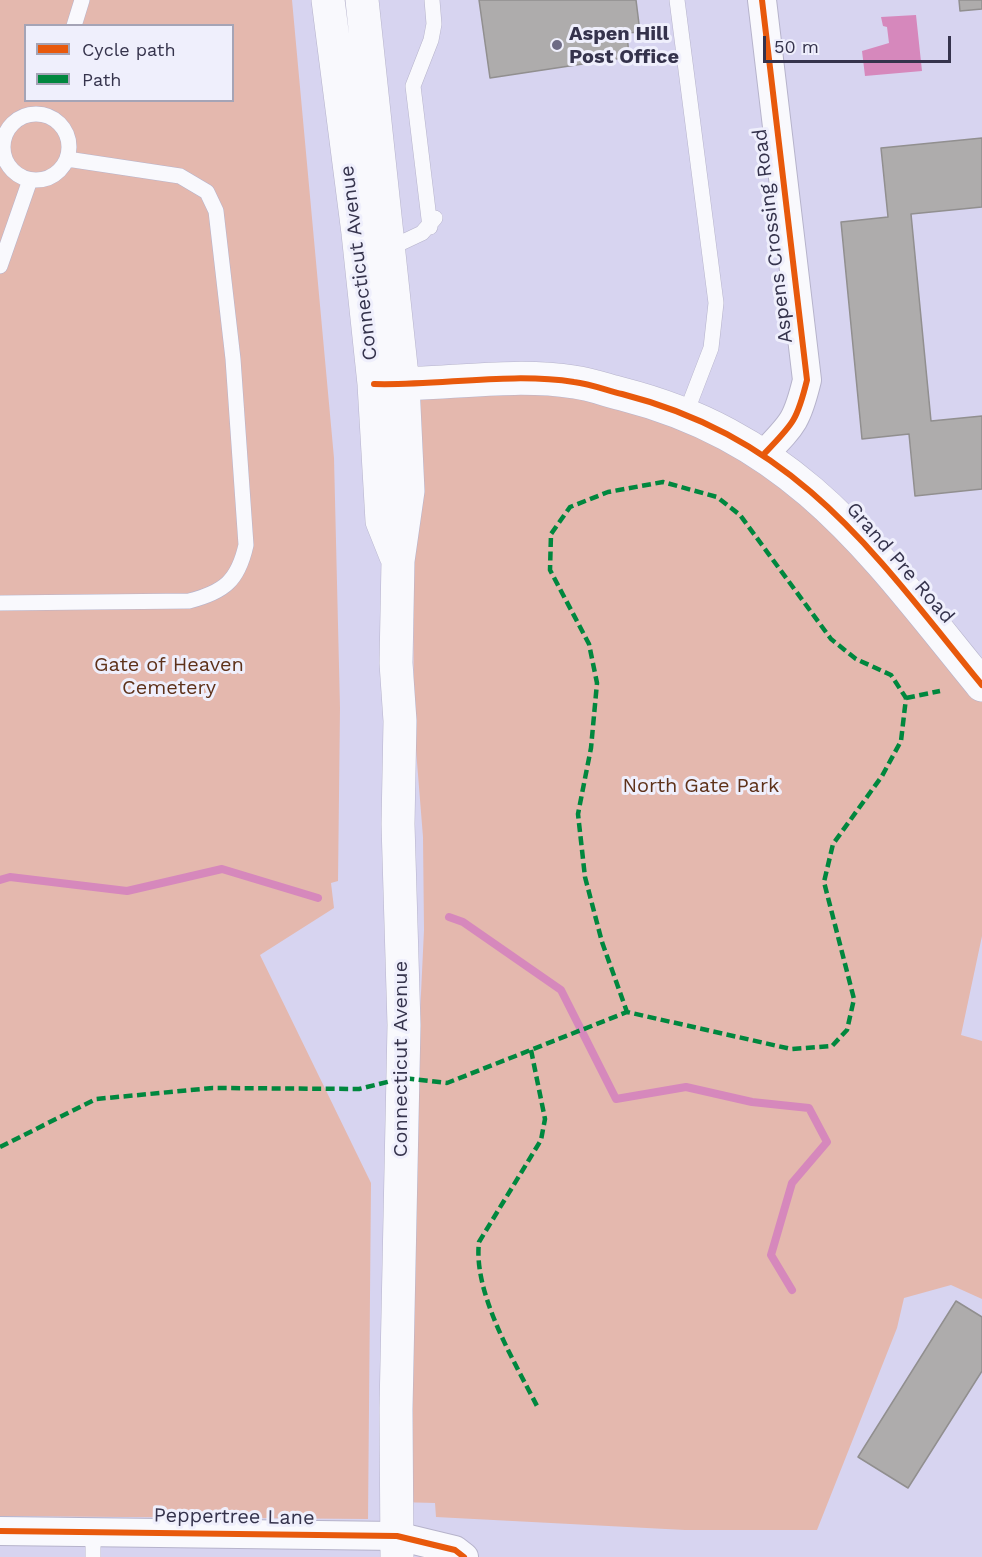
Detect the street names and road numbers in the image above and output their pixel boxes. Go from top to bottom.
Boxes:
street label: Aspens Crossing Road [748,127,798,345]
street label: Connecticut Avenue [335,164,383,362]
street label: Grand Pre Road [841,498,959,628]
street label: Connecticut Avenue [389,961,413,1157]
street label: Peppertree Lane [153,1504,315,1530]

